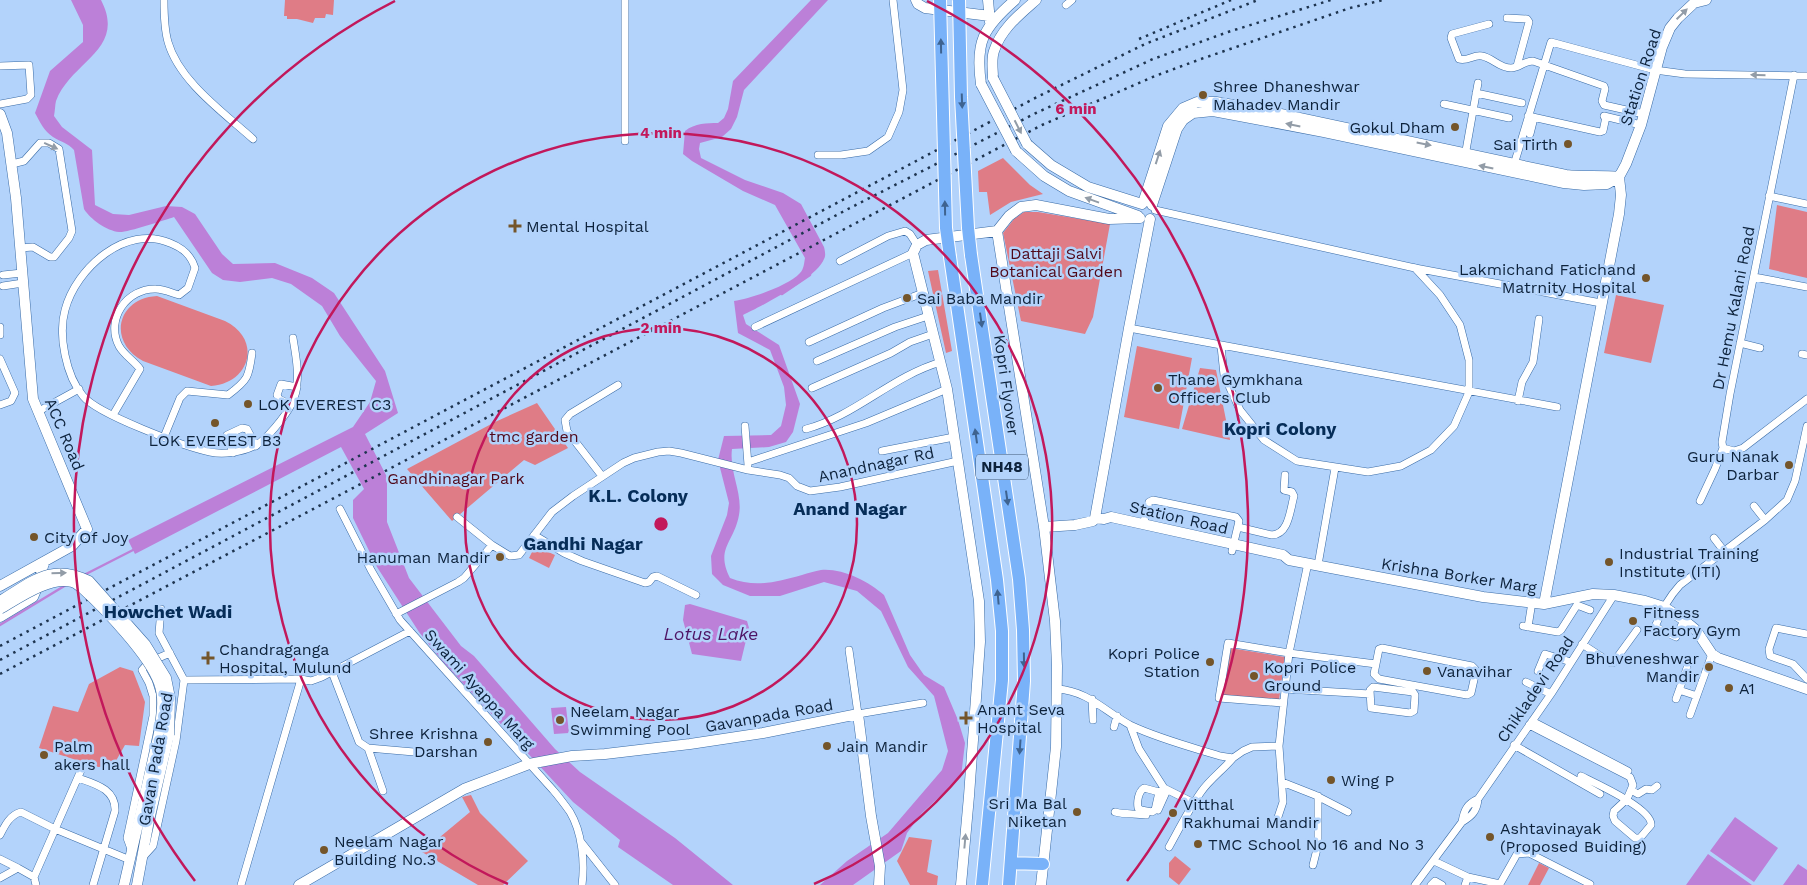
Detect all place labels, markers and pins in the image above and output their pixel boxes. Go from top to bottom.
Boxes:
place label: Shree Dhaneshwar Mahadev Mandir [1213,77,1360,114]
marker: Shree Dhaneshwar Mahadev Mandir [1197,89,1209,101]
place label: Gokul Dham [1349,118,1445,137]
marker: Gokul Dham [1449,121,1461,133]
place label: Sai Tirth [1493,135,1558,154]
marker: Sai Tirth [1562,138,1574,150]
place label: Mental Hospital [526,217,649,236]
marker: Mental Hospital [508,219,522,233]
place label: Lakmichand Fatichand Matrnity Hospital [1459,260,1636,297]
marker: Lakmichand Fatichand Matrnity Hospital [1640,272,1652,284]
place label: Sai Baba Mandir [917,289,1043,308]
marker: Sai Baba Mandir [901,292,913,304]
place label: Thane Gymkhana Officers Club [1168,370,1303,407]
marker: Thane Gymkhana Officers Club [1152,382,1164,394]
place label: LOK EVEREST C3 [258,395,391,414]
marker: LOK EVEREST C3 [242,398,254,410]
marker: LOK EVEREST B3 [209,417,221,429]
place label: LOK EVEREST B3 [149,431,281,450]
place label: Guru Nanak Darbar [1687,447,1779,484]
marker: Guru Nanak Darbar [1783,459,1795,471]
centre of rings [652,515,670,533]
place label: City Of Joy [44,528,129,547]
marker: City Of Joy [28,531,40,543]
place label: Industrial Training Institute (ITI) [1619,544,1759,581]
place label: Hanuman Mandir [357,548,490,567]
marker: Hanuman Mandir [494,551,506,563]
marker: Industrial Training Institute (ITI) [1603,556,1615,568]
place label: Fitness Factory Gym [1643,603,1741,640]
marker: Fitness Factory Gym [1627,615,1639,627]
place label: Chandraganga Hospital, Mulund [219,640,351,677]
place label: Kopri Police Station [1108,644,1200,681]
place label: Bhuveneshwar Mandir [1585,649,1699,686]
marker: Chandraganga Hospital, Mulund [201,651,215,665]
marker: Kopri Police Station [1204,656,1216,668]
place label: Kopri Police Ground [1264,658,1356,695]
marker: Bhuveneshwar Mandir [1703,661,1715,673]
place label: Vanavihar [1437,662,1513,681]
marker: Vanavihar [1421,665,1433,677]
marker: Kopri Police Ground [1248,670,1260,682]
place label: A1 [1739,679,1755,698]
marker: A1 [1723,682,1735,694]
place label: Anant Seva Hospital [977,700,1065,737]
place label: Neelam Nagar Swimming Pool [570,702,690,739]
marker: Anant Seva Hospital [959,711,973,725]
marker: Neelam Nagar Swimming Pool [554,714,566,726]
place label: Shree Krishna Darshan [369,724,478,761]
marker: Shree Krishna Darshan [482,736,494,748]
place label: Palm akers hall [54,737,130,774]
place label: Jain Mandir [837,737,928,756]
marker: Jain Mandir [821,740,833,752]
marker: Palm akers hall [38,749,50,761]
place label: Wing P [1341,771,1395,790]
marker: Wing P [1325,774,1337,786]
place label: Sri Ma Bal Niketan [988,794,1067,831]
place label: Vitthal Rakhumai Mandir [1183,795,1319,832]
marker: Sri Ma Bal Niketan [1071,806,1083,818]
marker: Vitthal Rakhumai Mandir [1167,807,1179,819]
place label: Ashtavinayak (Proposed Buiding) [1500,819,1647,856]
marker: Ashtavinayak (Proposed Buiding) [1484,831,1496,843]
place label: Neelam Nagar Building No.3 [334,832,444,869]
place label: TMC School No 16 and No 3 [1208,835,1424,854]
marker: TMC School No 16 and No 3 [1192,838,1204,850]
marker: Neelam Nagar Building No.3 [318,844,330,856]

